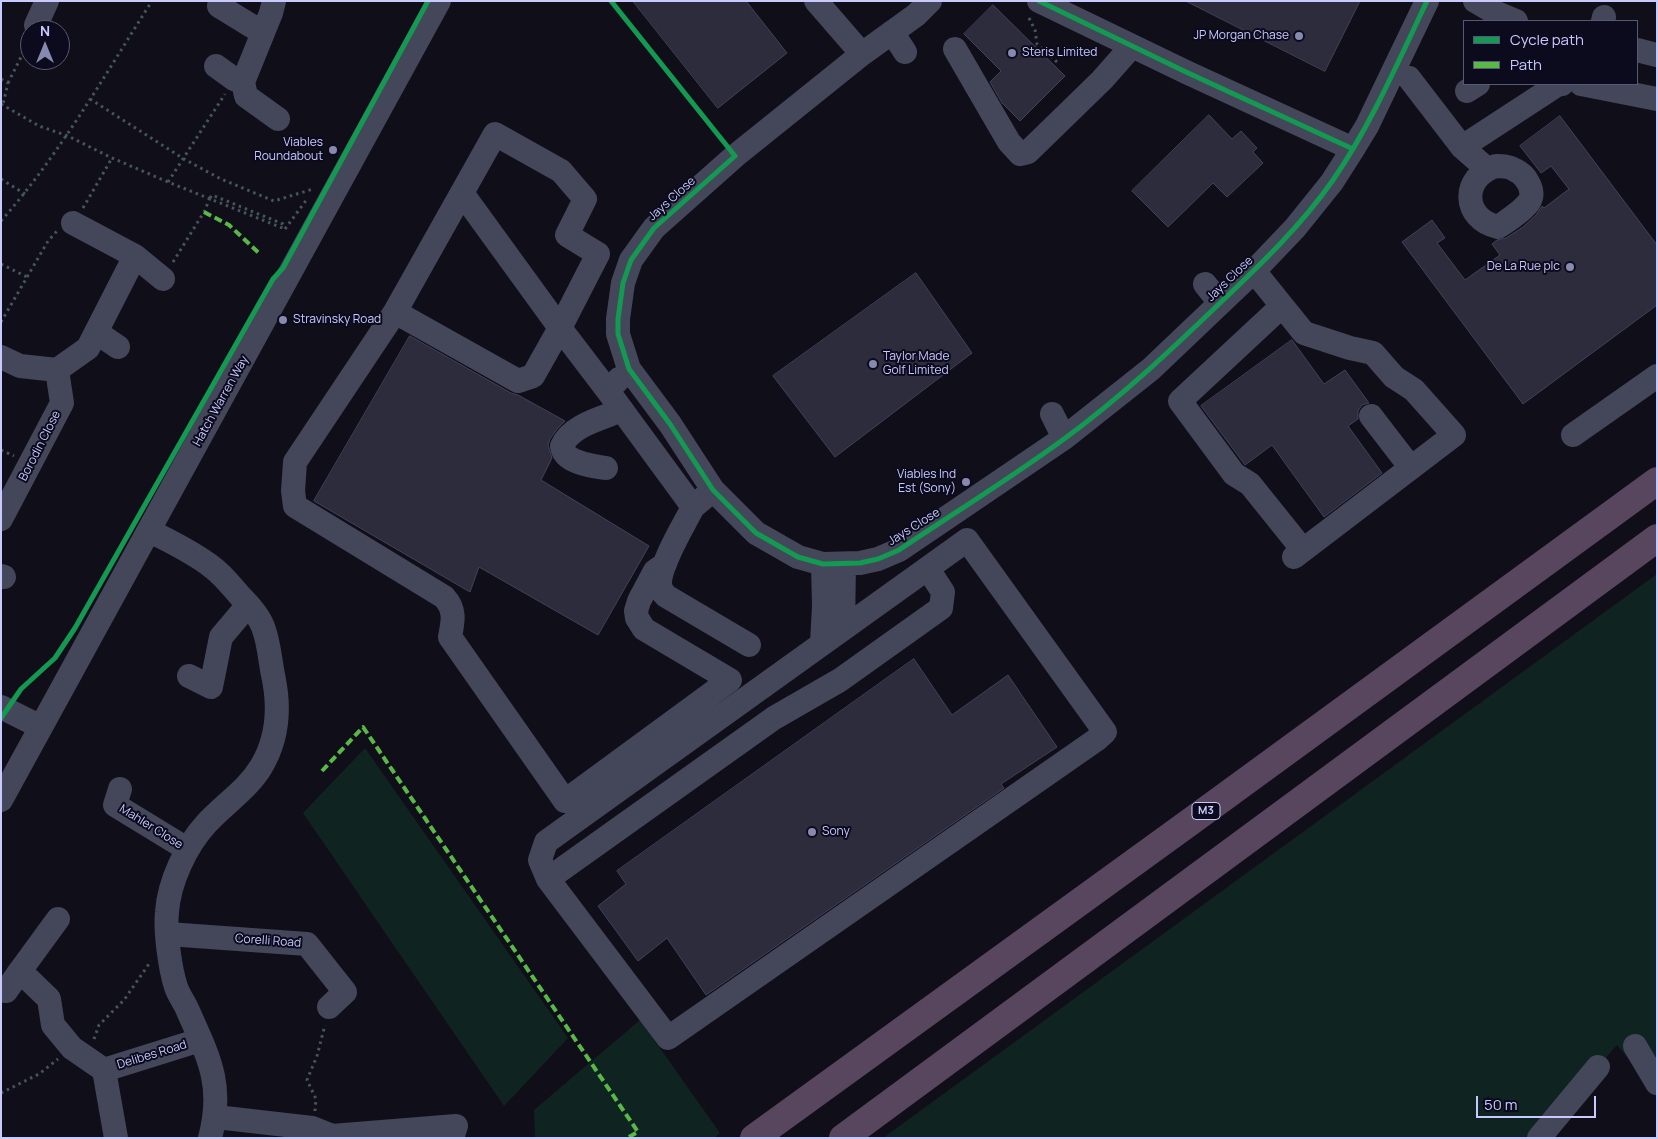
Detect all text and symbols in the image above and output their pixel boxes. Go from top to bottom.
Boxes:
north arrow [20,20,70,70]
legend [1463,20,1638,85]
text: N [40,21,50,40]
place label: JP Morgan Chase [1194,29,1289,43]
text: Cycle path [1510,29,1584,50]
marker: JP Morgan Chase [1293,30,1305,42]
place label: Steris Limited [1022,46,1097,60]
marker: Steris Limited [1006,47,1018,59]
text: Path [1510,54,1542,75]
place label: Viables Roundabout [254,136,323,164]
marker: Viables Roundabout [327,144,339,156]
street label: Jays Close [645,174,699,224]
street label: Jays Close [1204,253,1256,305]
place label: De La Rue plc [1487,260,1560,274]
marker: De La Rue plc [1564,261,1576,273]
place label: Stravinsky Road [293,313,381,327]
marker: Stravinsky Road [277,314,289,326]
place label: Taylor Made Golf Limited [883,350,949,378]
street label: Hatch Warren Way [190,353,252,449]
marker: Taylor Made Golf Limited [867,358,879,370]
street label: Borodin Close [16,408,64,484]
place label: Viables Ind Est (Sony) [897,468,956,496]
marker: Viables Ind Est (Sony) [960,476,972,488]
street label: Jays Close [885,505,943,549]
street label: Mahler Close [117,802,185,852]
road number: M3 [1192,802,1220,819]
place label: Sony [822,825,850,839]
marker: Sony [806,826,818,838]
street label: Corelli Road [235,932,301,950]
street label: Delibes Road [115,1038,189,1072]
scale bar [1478,1086,1598,1118]
text: 50 m [1484,1094,1518,1115]

